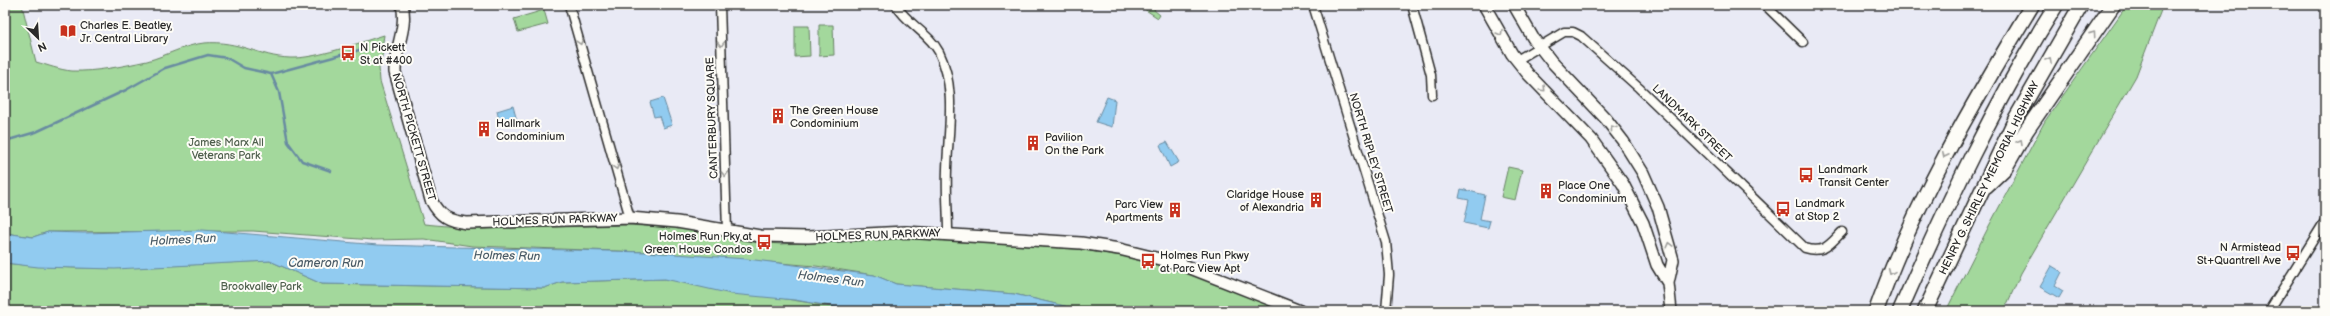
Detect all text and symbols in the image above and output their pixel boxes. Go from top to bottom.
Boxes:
north arrow [18,18,58,58]
place label: Charles E. Beatley, Jr. Central Library [80,19,172,45]
library icon: Charles E. Beatley, Jr. Central Library [59,22,77,40]
one-way arrow [1495,29,1502,36]
one-way arrow [2088,31,2095,38]
text: N [36,39,49,54]
one-way arrow [575,39,584,46]
place label: N Pickett St at #400 [360,41,413,67]
one-way arrow [717,41,725,47]
bus stop icon: N Pickett St at #400 [339,44,357,62]
street label: CANTERBURY SQUARE [703,57,721,179]
one-way arrow [2044,57,2052,64]
street label: NORTH PICKETT STREET [389,71,439,203]
street label: HENRY G. SHIRLEY MEMORIAL HIGHWAY [1936,79,2042,277]
street label: LANDMARK STREET [1650,82,1735,164]
one-way arrow [1538,84,1546,92]
street label: NORTH RIPLEY STREET [1347,91,1396,215]
place label: The Green House Condominium [790,104,879,130]
building icon: The Green House Condominium [769,107,787,125]
place label: Hallmark Condominium [496,117,565,143]
building icon: Hallmark Condominium [475,120,493,138]
one-way arrow [1611,126,1618,133]
place label: Pavilion On the Park [1045,131,1104,157]
building icon: Pavilion On the Park [1024,134,1042,152]
park label: James Marx All Veterans Park [188,136,264,162]
one-way arrow [2016,138,2023,146]
one-way arrow [1942,150,1950,158]
place label: Landmark Transit Center [1818,163,1890,189]
one-way arrow [611,164,620,171]
bus stop icon: Landmark Transit Center [1797,166,1815,184]
one-way arrow [721,171,730,177]
place label: Place One Condominium [1558,179,1627,205]
building icon: Place One Condominium [1537,182,1555,200]
place label: Claridge House of Alexandria [1227,188,1304,214]
building icon: Claridge House of Alexandria [1307,191,1325,209]
place label: Landmark at Stop 2 [1795,197,1845,223]
place label: Parc View Apartments [1106,198,1164,224]
bus stop icon: Landmark at Stop 2 [1774,200,1792,218]
building icon: Parc View Apartments [1166,201,1184,219]
street label: HOLMES RUN PARKWAY [492,211,618,229]
street label: HOLMES RUN PARKWAY [815,226,941,244]
place label: Holmes Run Pky at Green House Condos [644,230,753,256]
water label: Holmes Run [149,231,217,249]
bus stop icon: Holmes Run Pky at Green House Condos [755,233,773,251]
one-way arrow [1665,241,1674,248]
place label: N Armistead St+Quantrell Ave [2197,241,2281,267]
bus stop icon: N Armistead St+Quantrell Ave [2284,244,2302,262]
water label: Holmes Run [474,248,541,264]
place label: Holmes Run Pkwy at Parc View Apt [1160,249,1249,275]
bus stop icon: Holmes Run Pkwy at Parc View Apt [1139,252,1157,270]
water label: Cameron Run [288,256,364,271]
water label: Holmes Run [797,267,865,291]
one-way arrow [1887,269,1895,276]
park label: Brookvalley Park [220,280,302,293]

